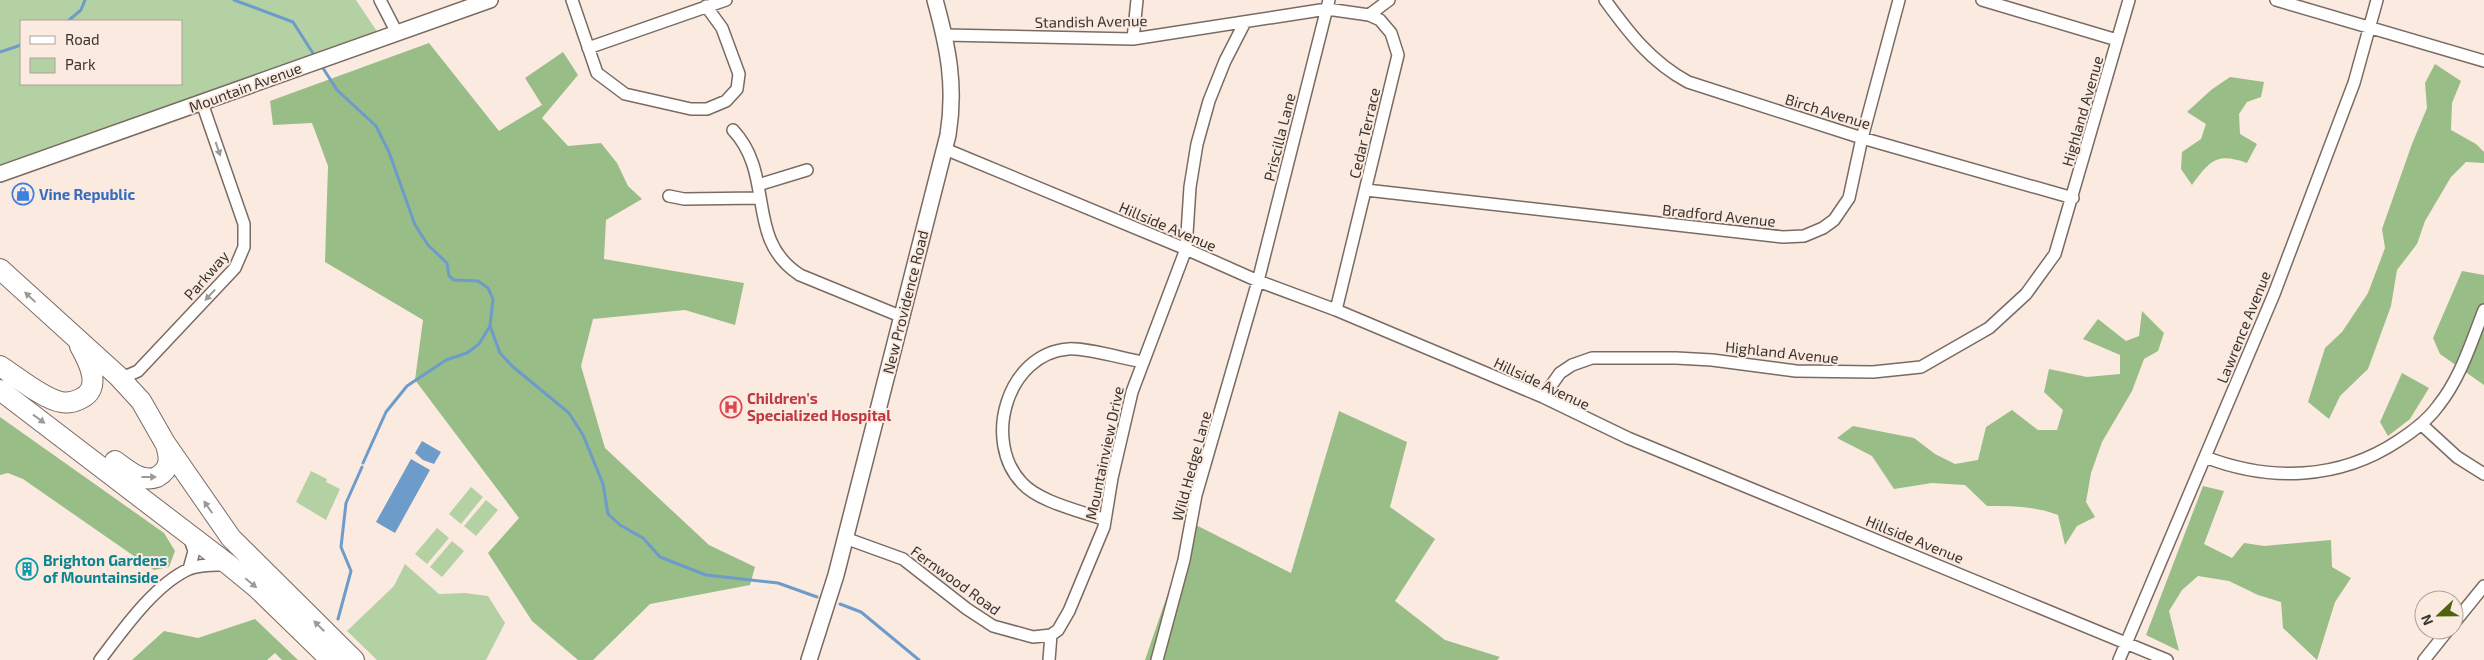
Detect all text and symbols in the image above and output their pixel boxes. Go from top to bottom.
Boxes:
street label: Standish Avenue [1034,11,1148,31]
legend [20,20,182,85]
text: Road [65,30,100,48]
street label: Highland Avenue [2058,54,2106,168]
text: Park [65,55,96,73]
street label: Mountain Avenue [186,58,304,116]
street label: Cedar Terrace [1345,86,1383,180]
street label: Birch Avenue [1783,90,1873,132]
street label: Priscilla Lane [1259,91,1299,183]
one-way arrow [214,142,222,157]
shop icon: Vine Republic [11,182,35,206]
place label: Vine Republic [39,185,135,203]
street label: Hillside Avenue [1117,197,1219,255]
street label: Bradford Avenue [1661,200,1777,230]
street label: New Providence Road [878,228,932,376]
street label: Parkway [180,247,232,303]
street label: Lawrence Avenue [2212,268,2274,386]
one-way arrow [204,288,216,300]
one-way arrow [25,291,37,303]
street label: Highland Avenue [1724,337,1840,367]
street label: Hillside Avenue [1491,353,1593,413]
street label: Mountainview Drive [1081,385,1127,521]
place label: Children's Specialized Hospital [747,389,891,424]
hospital icon: Children's Specialized Hospital [719,395,743,419]
street label: Wild Hedge Lane [1168,409,1214,523]
one-way arrow [32,414,46,424]
one-way arrow [142,473,158,481]
one-way arrow [203,500,213,514]
street label: Hillside Avenue [1863,511,1967,567]
street label: Fernwood Road [908,541,1004,619]
place label: Brighton Gardens of Mountainside [43,551,167,586]
building icon: Brighton Gardens of Mountainside [15,557,39,581]
one-way arrow [244,577,257,588]
north arrow [2414,590,2464,640]
text: N [2417,612,2436,628]
one-way arrow [313,620,325,632]

